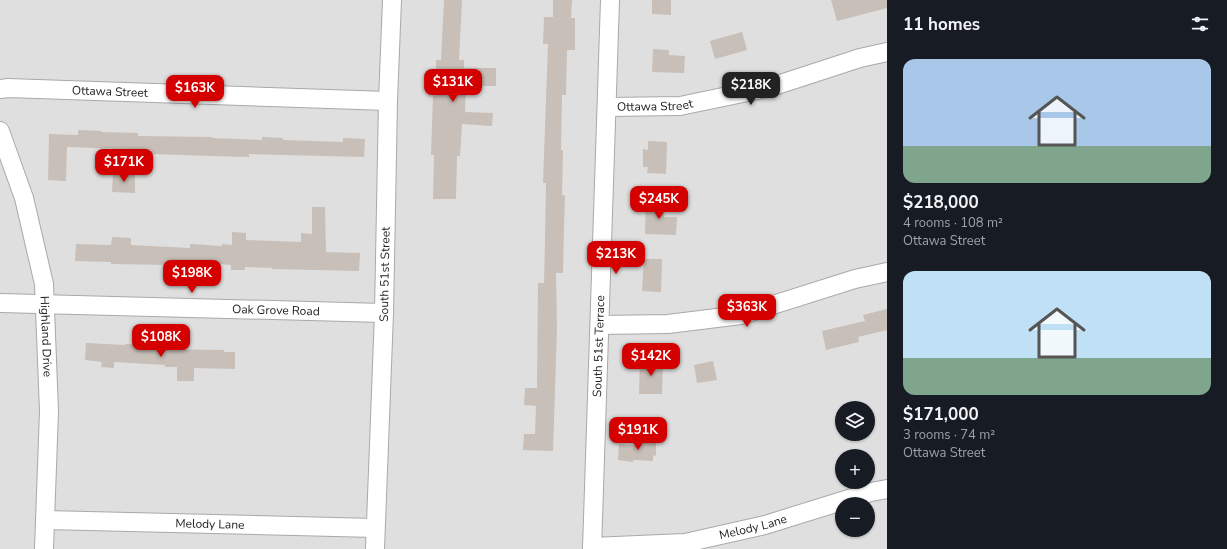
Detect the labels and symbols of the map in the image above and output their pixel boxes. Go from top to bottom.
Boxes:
pin: $131K [425,69,481,103]
pin: $218K [723,72,779,106]
pin: $163K [167,75,223,109]
street label: Ottawa Street [72,82,149,101]
street label: Ottawa Street [617,95,695,115]
pin: $171K [96,149,152,183]
pin: $245K [631,186,687,220]
street label: South 51st Street [376,226,394,322]
pin: $213K [588,241,644,275]
pin: $198K [164,260,220,294]
pin: $363K [719,294,775,328]
street label: South 51st Terrace [589,295,608,397]
street label: Highland Drive [36,296,56,377]
street label: Oak Grove Road [232,301,320,319]
pin: $108K [133,324,189,358]
pin: $142K [623,343,679,377]
pin: $191K [610,417,666,451]
street label: Melody Lane [718,511,789,543]
street label: Melody Lane [175,515,245,533]

